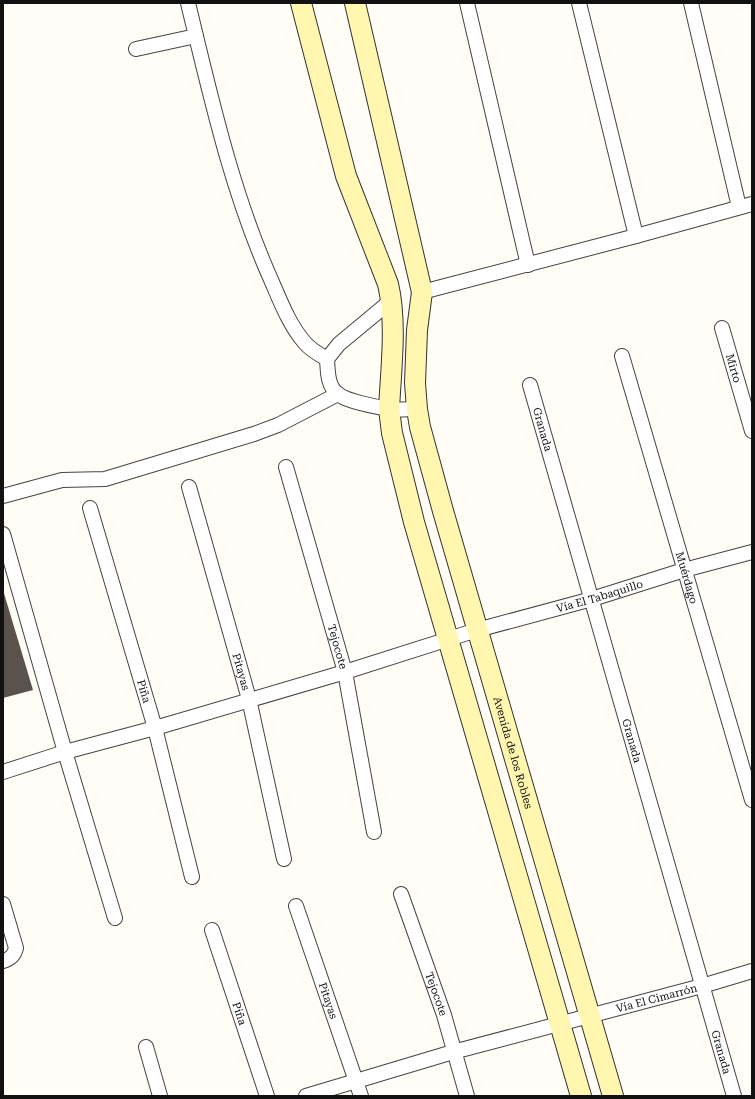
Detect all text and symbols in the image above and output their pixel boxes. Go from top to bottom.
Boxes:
street label: Mirto [723,353,744,385]
street label: Granada [530,406,555,453]
street label: Muérdago [673,550,700,606]
street label: Vía El Tabaquillo [555,577,645,615]
street label: Tejocote [325,623,350,671]
street label: Pitayas [229,652,252,692]
street label: Piña [134,678,153,705]
street label: Avenida de los Robles [490,695,535,810]
street label: Granada [619,717,644,764]
street label: Tejocote [422,970,450,1018]
street label: Pitayas [316,981,340,1021]
street label: Vía El Cimarrón [615,982,699,1016]
street label: Piña [229,1000,249,1027]
street label: Granada [708,1029,733,1076]

